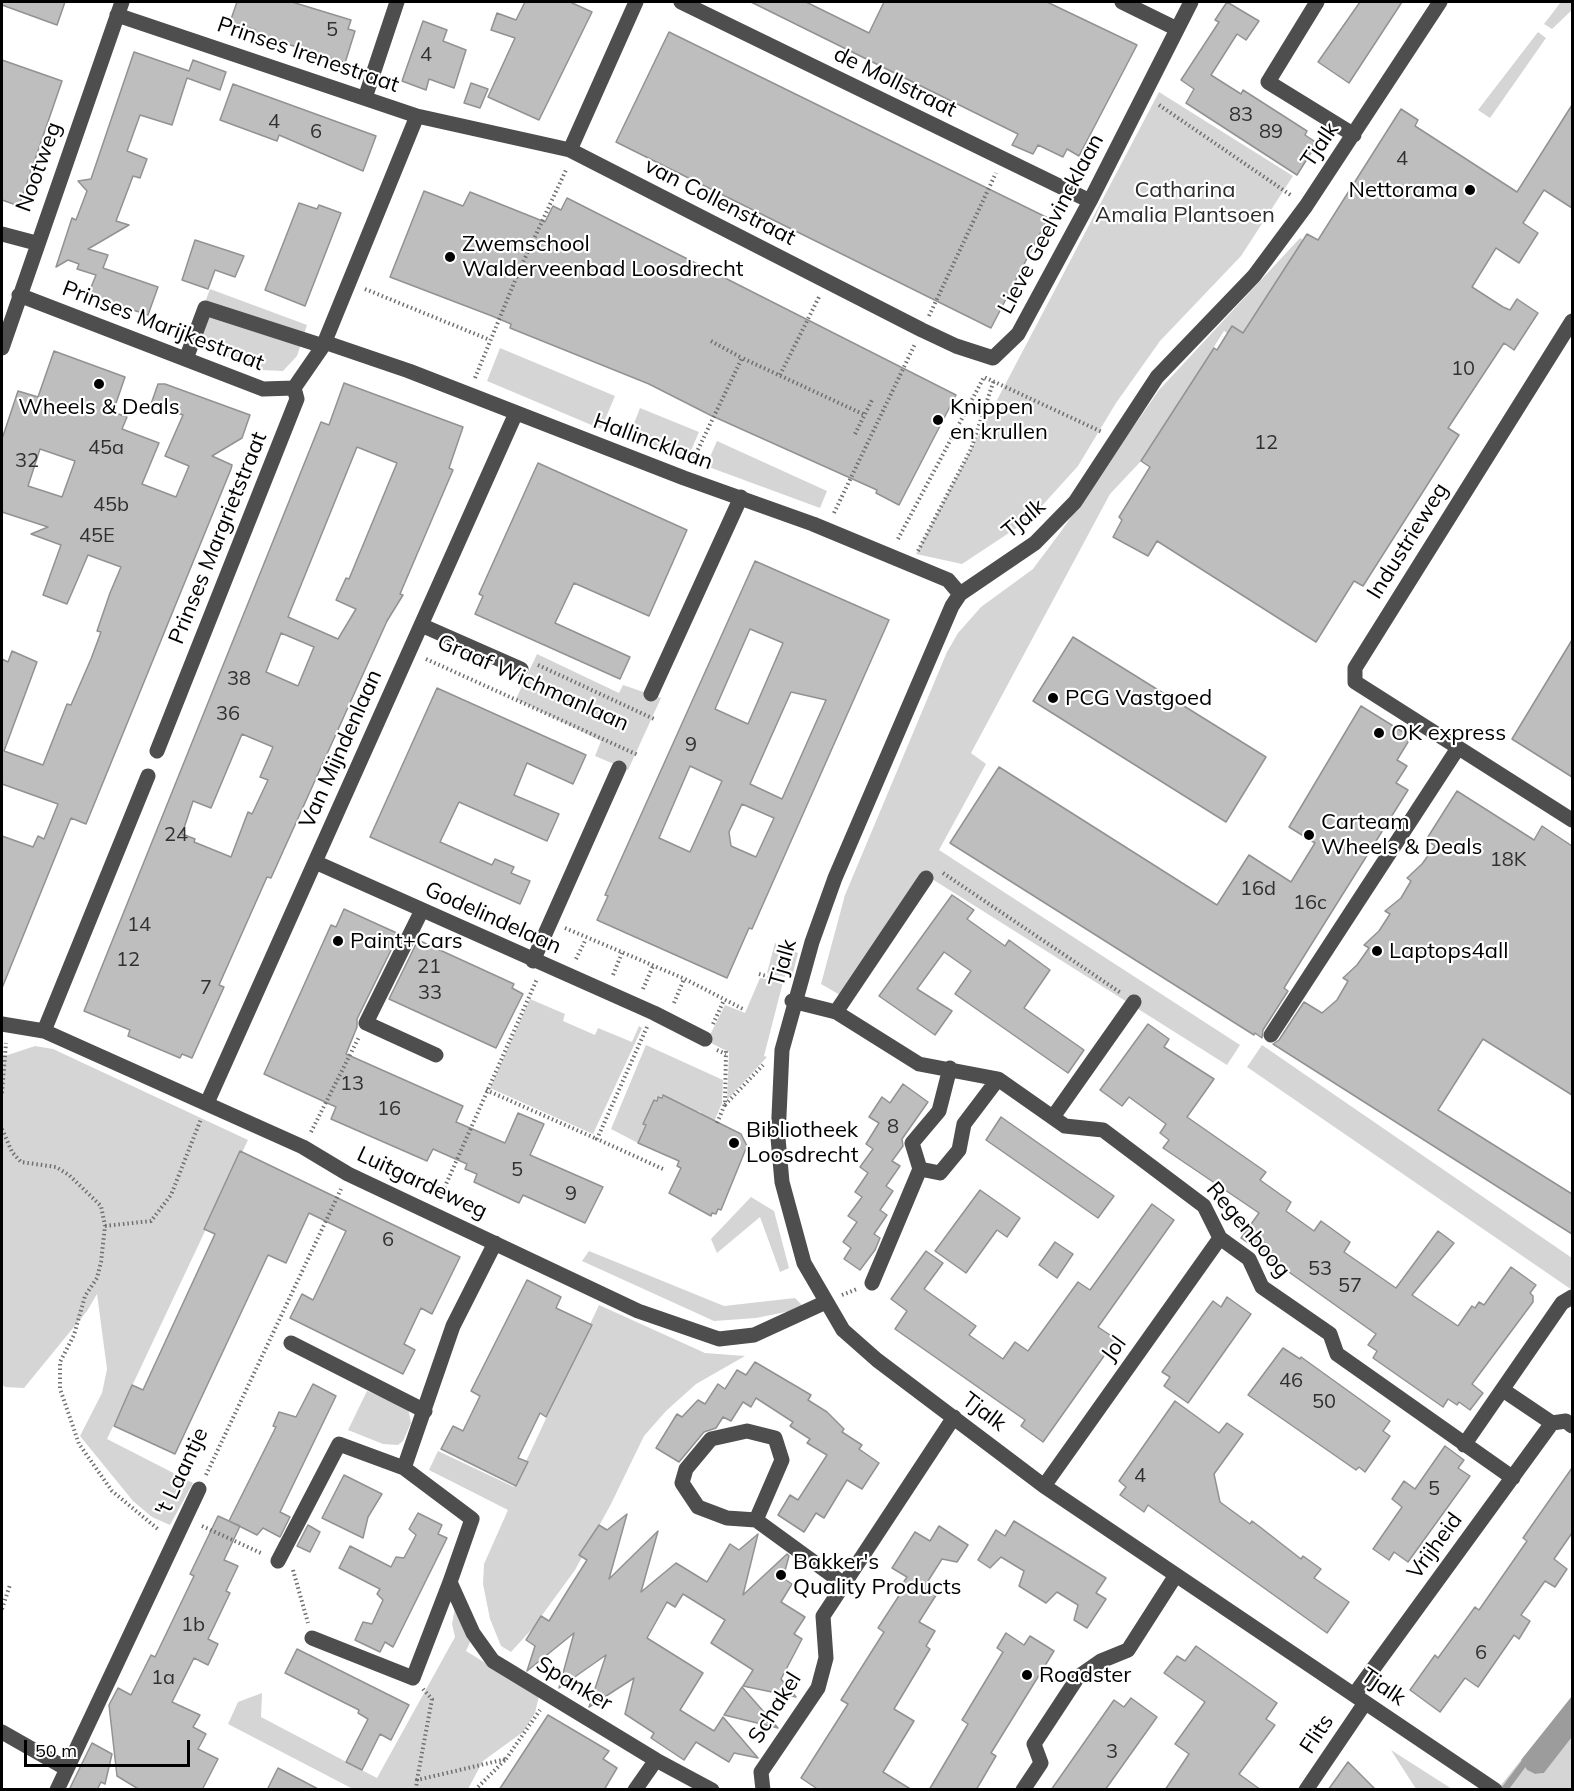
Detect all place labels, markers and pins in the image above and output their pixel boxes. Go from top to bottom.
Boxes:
place label: Nettorama [1348,177,1458,203]
marker: Nettorama [1463,183,1477,197]
place label: Zwemschool Walderveenbad Loosdrecht [462,231,744,282]
marker: Zwemschool Walderveenbad Loosdrecht [443,250,457,264]
marker: Wheels & Deals [92,377,106,391]
place label: Wheels & Deals [18,394,180,420]
place label: Knippen en krullen [950,394,1048,446]
marker: Knippen en krullen [931,413,945,427]
place label: PCG Vastgoed [1065,685,1212,711]
marker: PCG Vastgoed [1046,691,1060,705]
place label: OK express [1391,720,1506,746]
marker: OK express [1372,726,1386,740]
place label: Carteam Wheels & Deals [1321,809,1482,860]
marker: Carteam Wheels & Deals [1302,828,1316,842]
place label: Paint+Cars [350,928,463,954]
marker: Paint+Cars [331,934,345,948]
place label: Laptops4all [1389,938,1508,964]
marker: Laptops4all [1370,944,1384,958]
place label: Bibliotheek Loosdrecht [746,1117,858,1168]
marker: Bibliotheek Loosdrecht [727,1136,741,1150]
place label: Bakker's Quality Products [793,1549,962,1600]
marker: Bakker's Quality Products [774,1568,788,1582]
place label: Roadster [1039,1662,1131,1688]
marker: Roadster [1020,1668,1034,1682]

